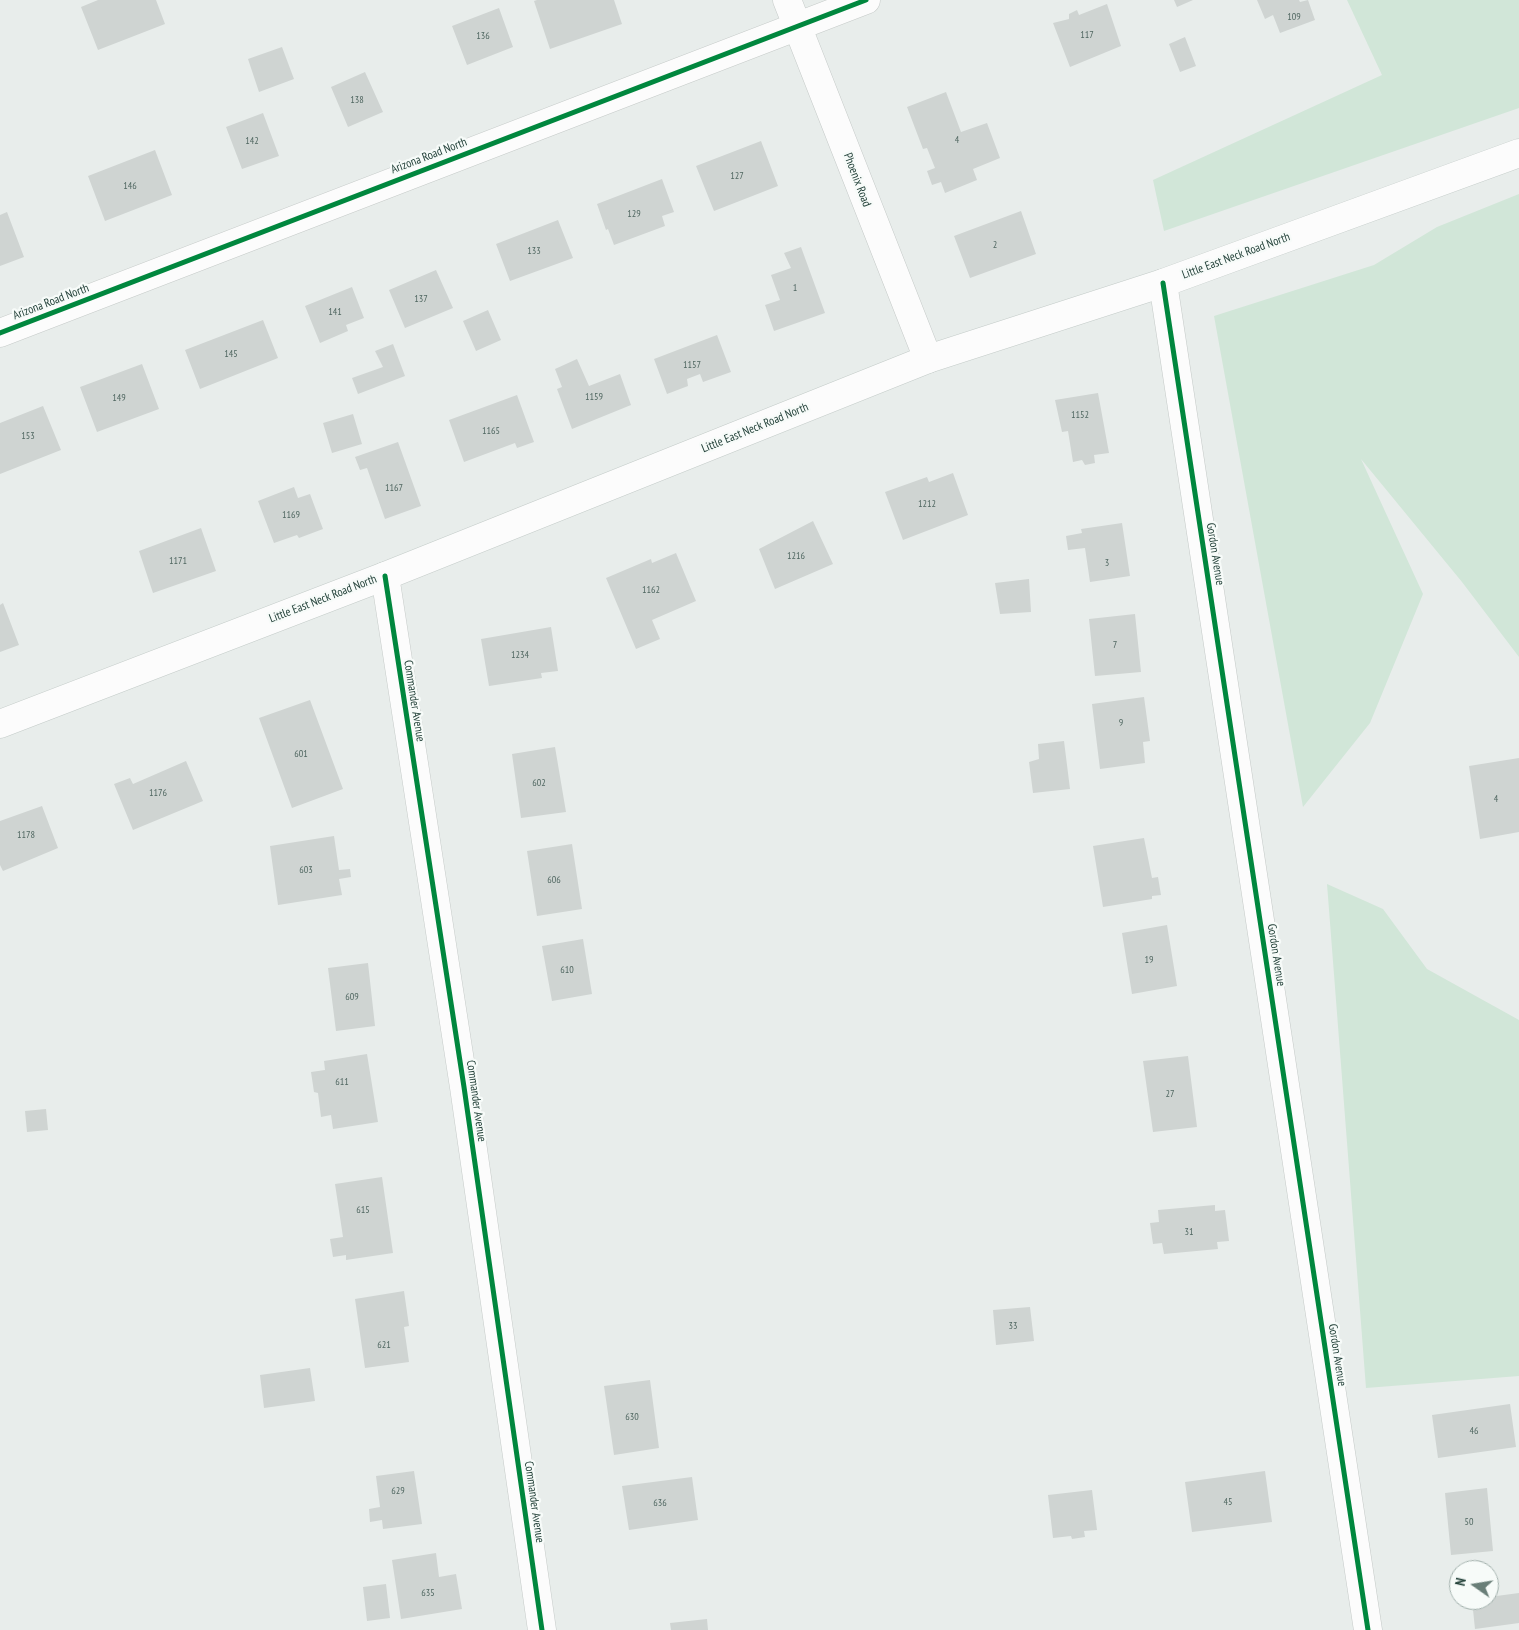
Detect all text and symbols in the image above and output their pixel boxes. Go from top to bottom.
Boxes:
house number: 109 [1287,11,1301,23]
house number: 117 [1080,29,1094,41]
house number: 136 [476,30,490,42]
house number: 138 [350,94,364,106]
house number: 4 [955,134,959,146]
house number: 142 [245,135,259,147]
street label: Arizona Road North [389,135,469,177]
street label: Phoenix Road [840,151,874,209]
house number: 127 [730,170,744,182]
house number: 146 [123,180,137,192]
house number: 129 [627,208,641,220]
street label: Little East Neck Road North [1180,230,1292,282]
house number: 2 [993,239,997,251]
house number: 133 [527,245,541,257]
street label: Arizona Road North [11,281,91,323]
house number: 1 [793,282,797,294]
house number: 137 [414,293,428,305]
house number: 141 [328,306,342,318]
house number: 145 [224,348,238,360]
house number: 1157 [683,359,701,371]
house number: 1159 [585,391,603,403]
house number: 149 [112,392,126,404]
street label: Little East Neck Road North [699,400,811,456]
house number: 1152 [1071,409,1089,421]
house number: 1165 [482,425,500,437]
house number: 153 [21,430,35,442]
house number: 1167 [385,482,403,494]
house number: 1212 [918,498,936,510]
house number: 1169 [282,509,300,521]
street label: Gordon Avenue [1203,522,1227,586]
house number: 1216 [787,550,805,562]
house number: 1171 [169,555,187,567]
house number: 3 [1105,557,1109,569]
street label: Little East Neck Road North [267,572,379,626]
house number: 1162 [642,584,660,596]
house number: 7 [1113,639,1117,651]
house number: 1234 [511,649,529,661]
street label: Commander Avenue [400,659,428,743]
house number: 9 [1119,717,1123,729]
house number: 601 [294,748,308,760]
house number: 602 [532,777,546,789]
house number: 1176 [149,787,167,799]
house number: 4 [1494,793,1498,805]
house number: 1178 [17,829,35,841]
house number: 603 [299,864,313,876]
house number: 606 [547,874,561,886]
street label: Gordon Avenue [1264,923,1288,987]
house number: 19 [1145,954,1153,966]
house number: 610 [560,964,574,976]
house number: 609 [345,991,359,1003]
street label: Commander Avenue [463,1059,489,1143]
house number: 611 [335,1076,349,1088]
house number: 27 [1166,1088,1174,1100]
house number: 615 [356,1204,370,1216]
house number: 31 [1185,1226,1193,1238]
house number: 33 [1009,1320,1017,1332]
street label: Gordon Avenue [1325,1323,1349,1387]
house number: 621 [377,1339,391,1351]
house number: 630 [625,1411,639,1423]
house number: 46 [1470,1425,1478,1437]
street label: Commander Avenue [521,1460,547,1544]
house number: 629 [391,1485,405,1497]
house number: 45 [1224,1496,1232,1508]
house number: 636 [653,1497,667,1509]
house number: 50 [1465,1516,1473,1528]
north arrow [1449,1560,1499,1610]
text: N [1451,1576,1470,1588]
house number: 635 [421,1587,435,1599]

